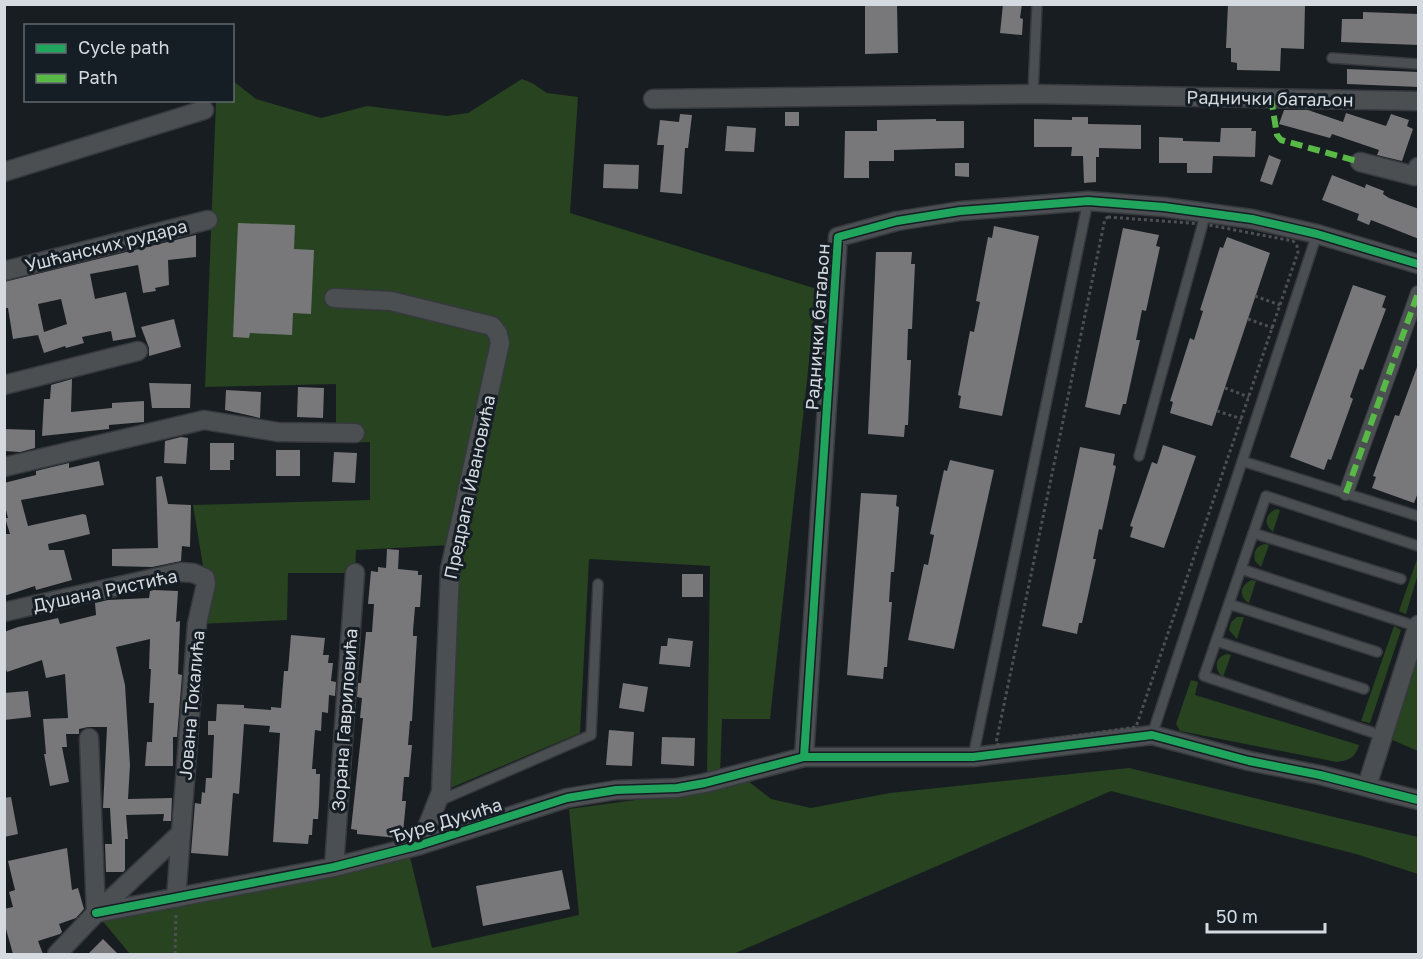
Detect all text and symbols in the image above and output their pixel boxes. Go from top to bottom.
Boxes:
legend [24,24,234,102]
text: Cycle path [78,36,170,58]
text: Path [78,66,118,88]
street label: Раднички батаљон [1186,86,1354,110]
street label: Ушћанских рудара [23,214,189,276]
street label: Раднички батаљон [800,243,834,411]
street label: Предрага Ивановића [439,393,499,581]
street label: Душана Ристића [31,564,179,616]
street label: Зорана Гавриловића [327,628,361,812]
street label: Јована Токалића [173,629,209,781]
street label: Ђуре Дукића [387,793,505,847]
scale bar [1207,896,1326,934]
text: 50 m [1216,905,1258,927]

